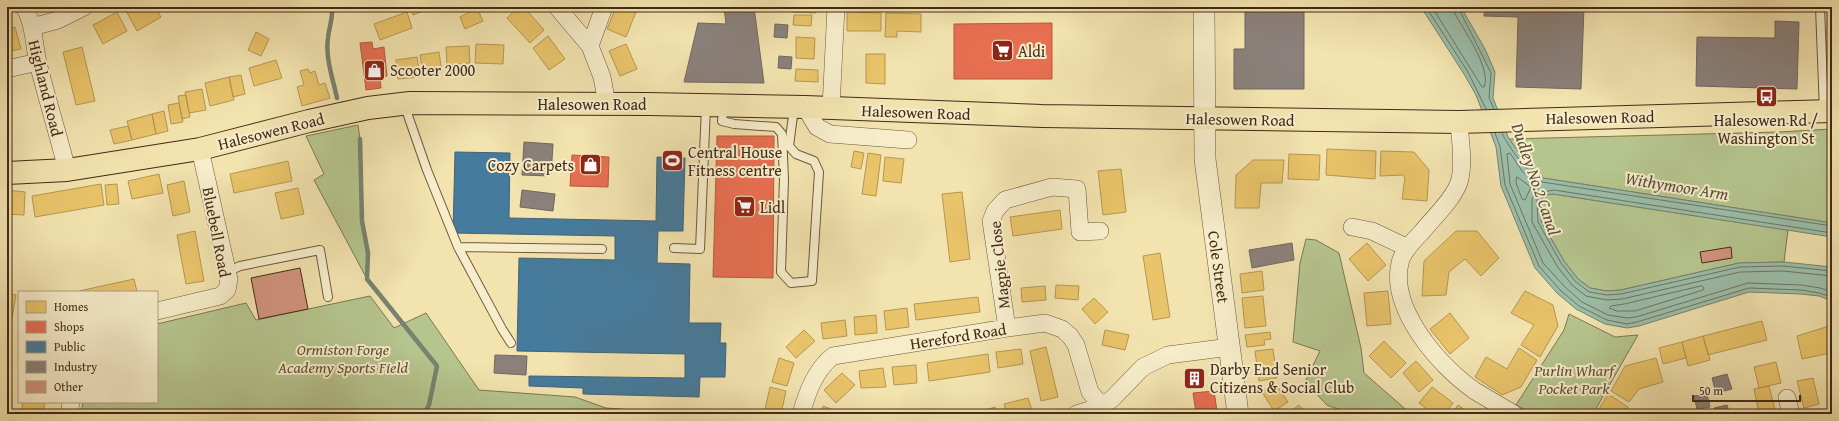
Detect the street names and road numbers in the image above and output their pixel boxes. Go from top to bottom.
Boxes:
street label: Highland Road [22,37,70,139]
street label: Halesowen Road [538,92,647,116]
street label: Halesowen Road [861,98,971,126]
street label: Halesowen Road [1545,104,1655,130]
street label: Halesowen Road [215,106,327,156]
street label: Halesowen Road [1185,106,1295,132]
street label: Bluebell Road [196,185,238,280]
street label: Magpie Close [982,220,1016,310]
street label: Cole Street [1202,229,1236,305]
street label: Hereford Road [908,316,1008,355]

